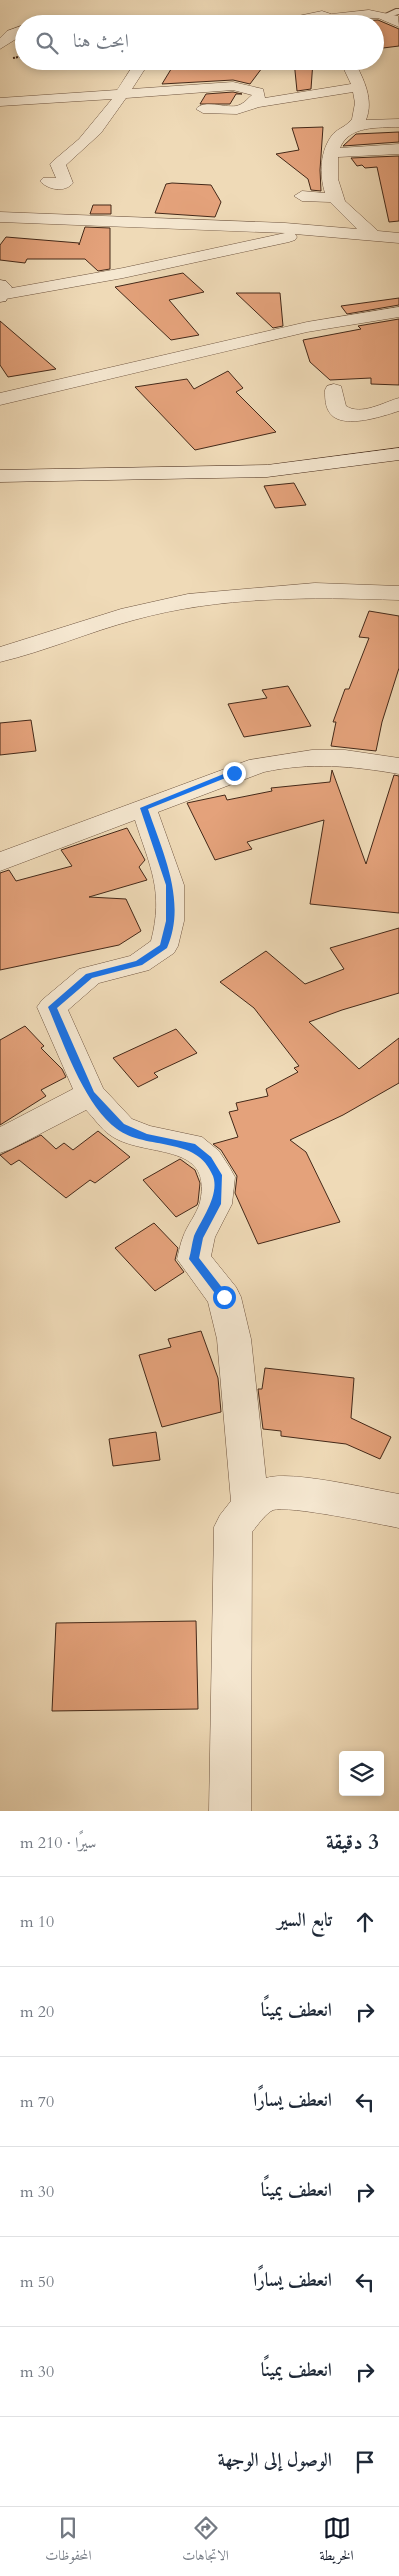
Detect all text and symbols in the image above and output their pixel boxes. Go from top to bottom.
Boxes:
search box [15,15,384,70]
text: ابحث هنا [73,28,129,54]
icon: search [33,29,61,57]
route end [223,762,246,785]
route start [213,1286,236,1309]
map controls [339,1751,384,1796]
button: layers [339,1751,384,1796]
text: 3 دقيقة [326,1828,379,1857]
text: سيرًا · 210 m [20,1832,96,1854]
text: تابع السير [277,1907,332,1933]
icon: ahead [351,1908,379,1936]
text: 10 m [20,1911,54,1933]
text: انعطف يمينًا [261,1997,332,2023]
icon: right [351,1998,379,2026]
text: 20 m [20,2001,54,2023]
text: انعطف يسارًا [253,2087,332,2113]
icon: left [351,2088,379,2116]
text: 70 m [20,2091,54,2113]
text: انعطف يمينًا [261,2177,332,2203]
icon: right [351,2178,379,2206]
text: 30 m [20,2181,54,2203]
text: انعطف يسارًا [253,2267,332,2293]
icon: left [351,2268,379,2296]
text: 50 m [20,2271,54,2293]
text: انعطف يمينًا [261,2357,332,2383]
icon: right [351,2358,379,2386]
text: 30 m [20,2361,54,2383]
text: الوصول إلى الوجهة [218,2447,332,2473]
icon: arrive [351,2448,379,2476]
tab: المحفوظات [45,2514,92,2569]
tab: الاتجاهات [182,2514,229,2569]
tab: الخريطة [320,2514,354,2569]

